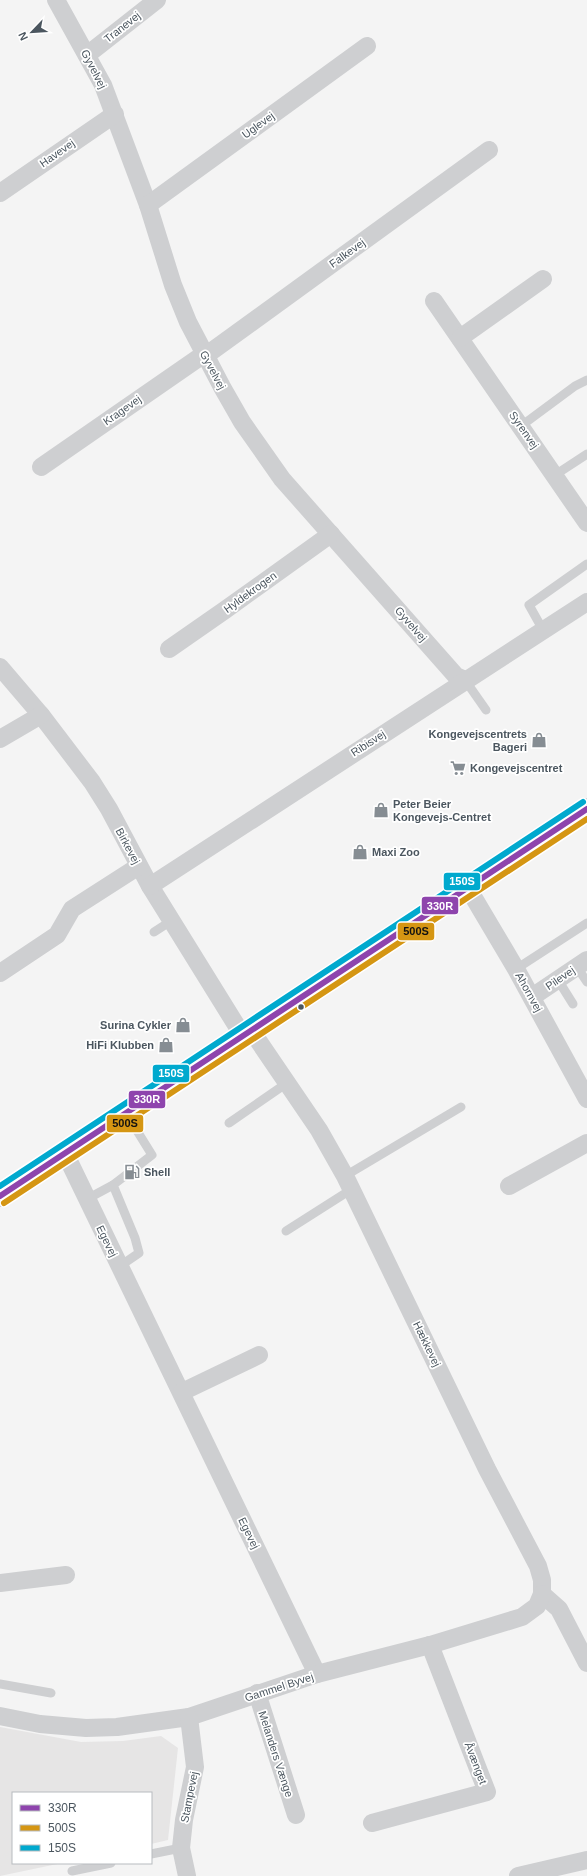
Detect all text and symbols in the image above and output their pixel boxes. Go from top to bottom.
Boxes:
street label: Tranevej [102,9,142,45]
north arrow [12,12,52,52]
text: N [16,30,30,42]
street label: Gyvelvej [79,47,109,91]
street label: Uglevej [240,109,276,141]
street label: Havevej [37,137,77,169]
street label: Falkevej [327,236,367,270]
street label: Gyvelvej [198,349,228,391]
street label: Kragevej [101,393,143,427]
street label: Syrenvej [507,409,541,451]
street label: Hyldekrogen [221,569,279,615]
street label: Gyvelvej [393,604,429,644]
street label: Ribisvej [349,727,387,759]
place label: Kongevejscentrets Bageri [429,728,527,753]
shop icon: Kongevejscentrets Bageri [530,731,548,749]
supermarket icon: Kongevejscentret [449,759,467,777]
place label: Kongevejscentret [470,762,563,774]
place label: Peter Beier Kongevejs-Centret [393,798,491,823]
shop icon: Peter Beier Kongevejs-Centret [372,801,390,819]
street label: Birkevej [114,826,142,866]
shop icon: Maxi Zoo [351,843,369,861]
place label: Maxi Zoo [372,846,420,858]
line badge: 150S [443,872,481,891]
text: 150S [449,875,475,887]
line badge: 330R [421,896,459,915]
text: 330R [427,900,453,912]
line badge: 500S [397,922,435,941]
text: 500S [403,925,429,937]
street label: Pilevej [543,964,577,992]
street label: Ahornvej [513,970,545,1014]
unlabelled marker [296,1002,306,1012]
shop icon: Surina Cykler [174,1016,192,1034]
place label: Surina Cykler [100,1019,172,1031]
shop icon: HiFi Klubben [157,1036,175,1054]
place label: HiFi Klubben [86,1039,154,1051]
line badge: 150S [152,1064,190,1083]
text: 150S [158,1067,184,1079]
line badge: 330R [128,1090,166,1109]
text: 330R [134,1093,160,1105]
line badge: 500S [106,1114,144,1133]
text: 500S [112,1117,138,1129]
fuel station icon: Shell [123,1163,141,1181]
place label: Shell [144,1166,170,1178]
street label: Egevej [94,1223,120,1259]
street label: Hækkevej [411,1319,443,1369]
street label: Egevej [236,1515,262,1551]
street label: Gammel Byvej [243,1670,315,1704]
street label: Melanders Vænge [256,1709,296,1799]
street label: Åvænget [463,1740,489,1786]
street label: Stampevej [178,1770,200,1824]
legend [12,1792,152,1864]
text: 330R [48,1801,77,1815]
text: 500S [48,1821,76,1835]
text: 150S [48,1841,76,1855]

